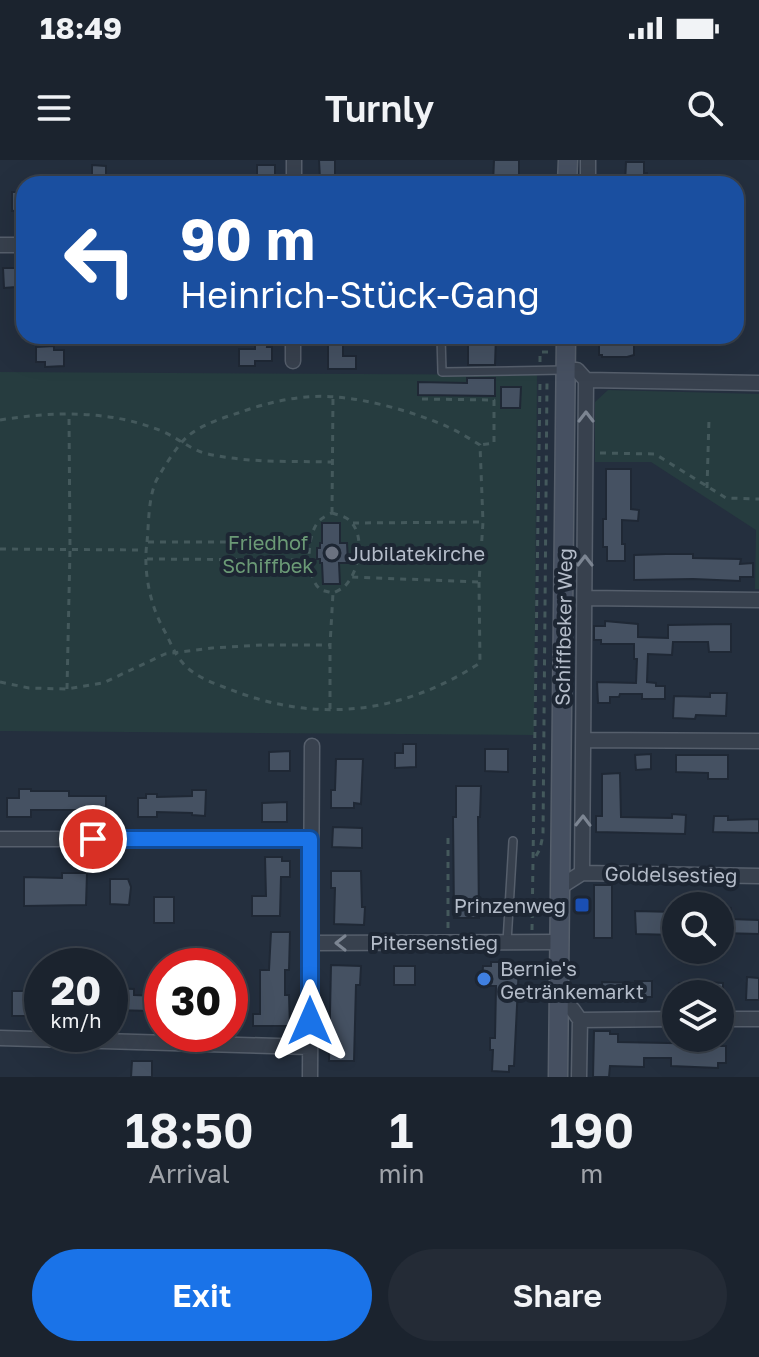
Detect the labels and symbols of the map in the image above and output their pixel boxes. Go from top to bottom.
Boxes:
one-way arrow [577,410,595,423]
park label: Friedhof Schiffbek [222,530,314,577]
place label: Jubilatekirche [348,541,485,565]
marker: Jubilatekirche [323,544,341,562]
street label: Schiffbeker Weg [550,548,576,706]
one-way arrow [576,554,594,567]
pin [59,805,127,873]
one-way arrow [574,814,592,827]
street label: Goldelsestieg [604,861,738,887]
place label: Prinzenweg [454,893,566,917]
marker: Prinzenweg [573,896,591,914]
street label: Pitersenstieg [370,930,498,954]
one-way arrow [334,934,347,952]
speed limit sign: 30 [144,948,248,1052]
place label: Bernie's Getränkemarkt [500,956,644,1003]
marker: Bernie's Getränkemarkt [475,970,493,988]
position arrow [268,979,352,1063]

